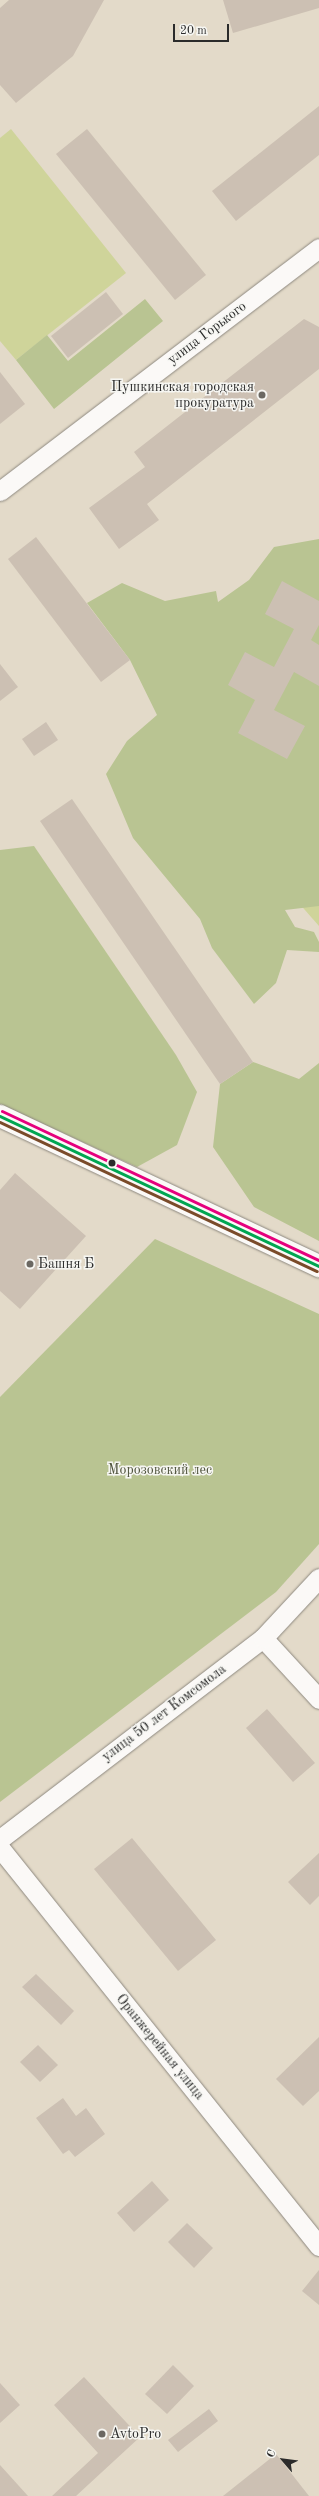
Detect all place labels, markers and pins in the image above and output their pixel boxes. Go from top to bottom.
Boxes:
place label: Пушкинская городская прокуратура [111,379,254,412]
marker: Пушкинская городская прокуратура [257,390,267,400]
unlabelled marker [107,1158,117,1168]
place label: Башня Б [38,1256,94,1272]
marker: Башня Б [25,1259,35,1269]
place label: AvtoPro [110,2426,161,2442]
marker: AvtoPro [97,2429,107,2439]

